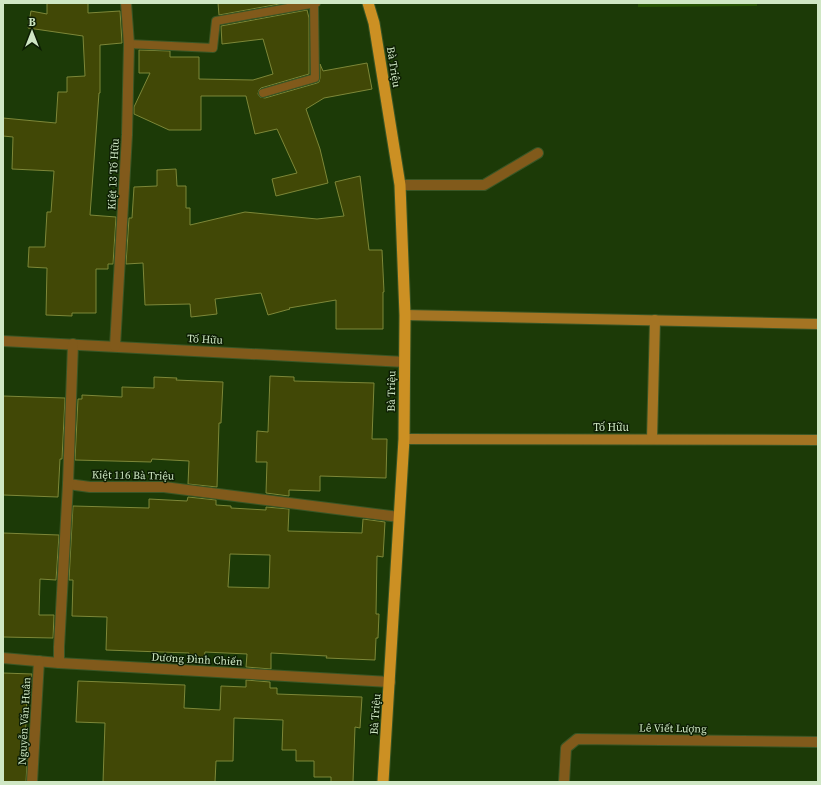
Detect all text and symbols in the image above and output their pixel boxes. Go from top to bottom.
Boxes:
north arrow [12,12,52,52]
text: B [28,15,36,30]
street label: Bà Triệu [383,46,404,89]
street label: Kiệt 13 Tố Hữu [104,137,123,210]
street label: Tố Hữu [187,331,224,348]
street label: Bà Triệu [384,370,399,412]
street label: Tố Hữu [593,420,629,435]
street label: Kiệt 116 Bà Triệu [92,467,175,484]
street label: Dương Đình Chiến [151,650,243,669]
street label: Nguyễn Văn Huân [15,676,34,765]
street label: Bà Triệu [367,692,384,735]
street label: Lê Viết Lượng [639,720,707,737]

